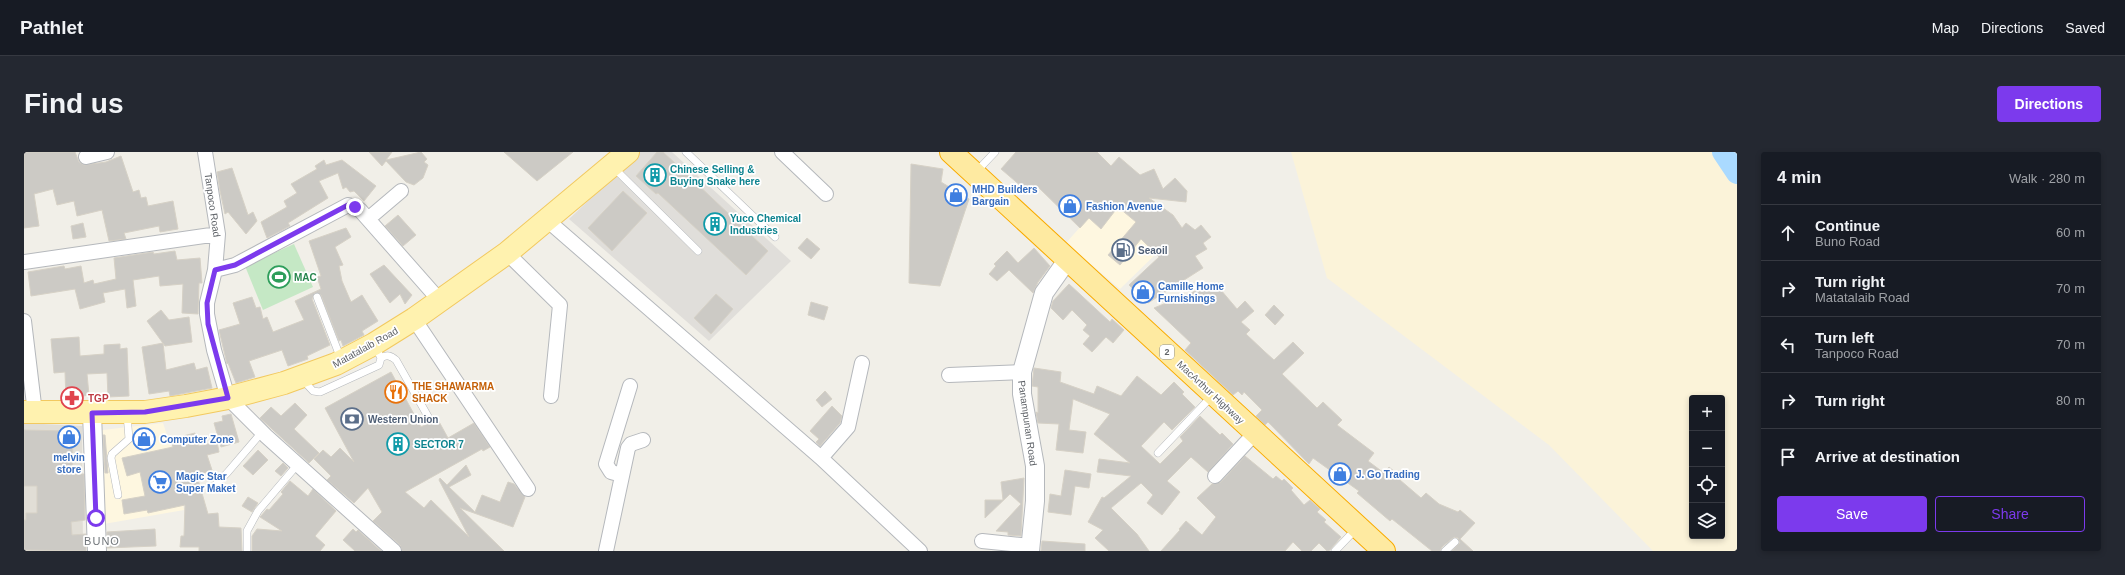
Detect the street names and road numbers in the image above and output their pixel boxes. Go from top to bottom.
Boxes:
street label: Tanpoco Road [203,172,222,238]
street label: Matatalaib Road [331,325,400,370]
road number: 2 [1160,345,1174,359]
street label: MacArthur Highway [1175,359,1246,426]
street label: Panampunan Road [1016,380,1039,467]

